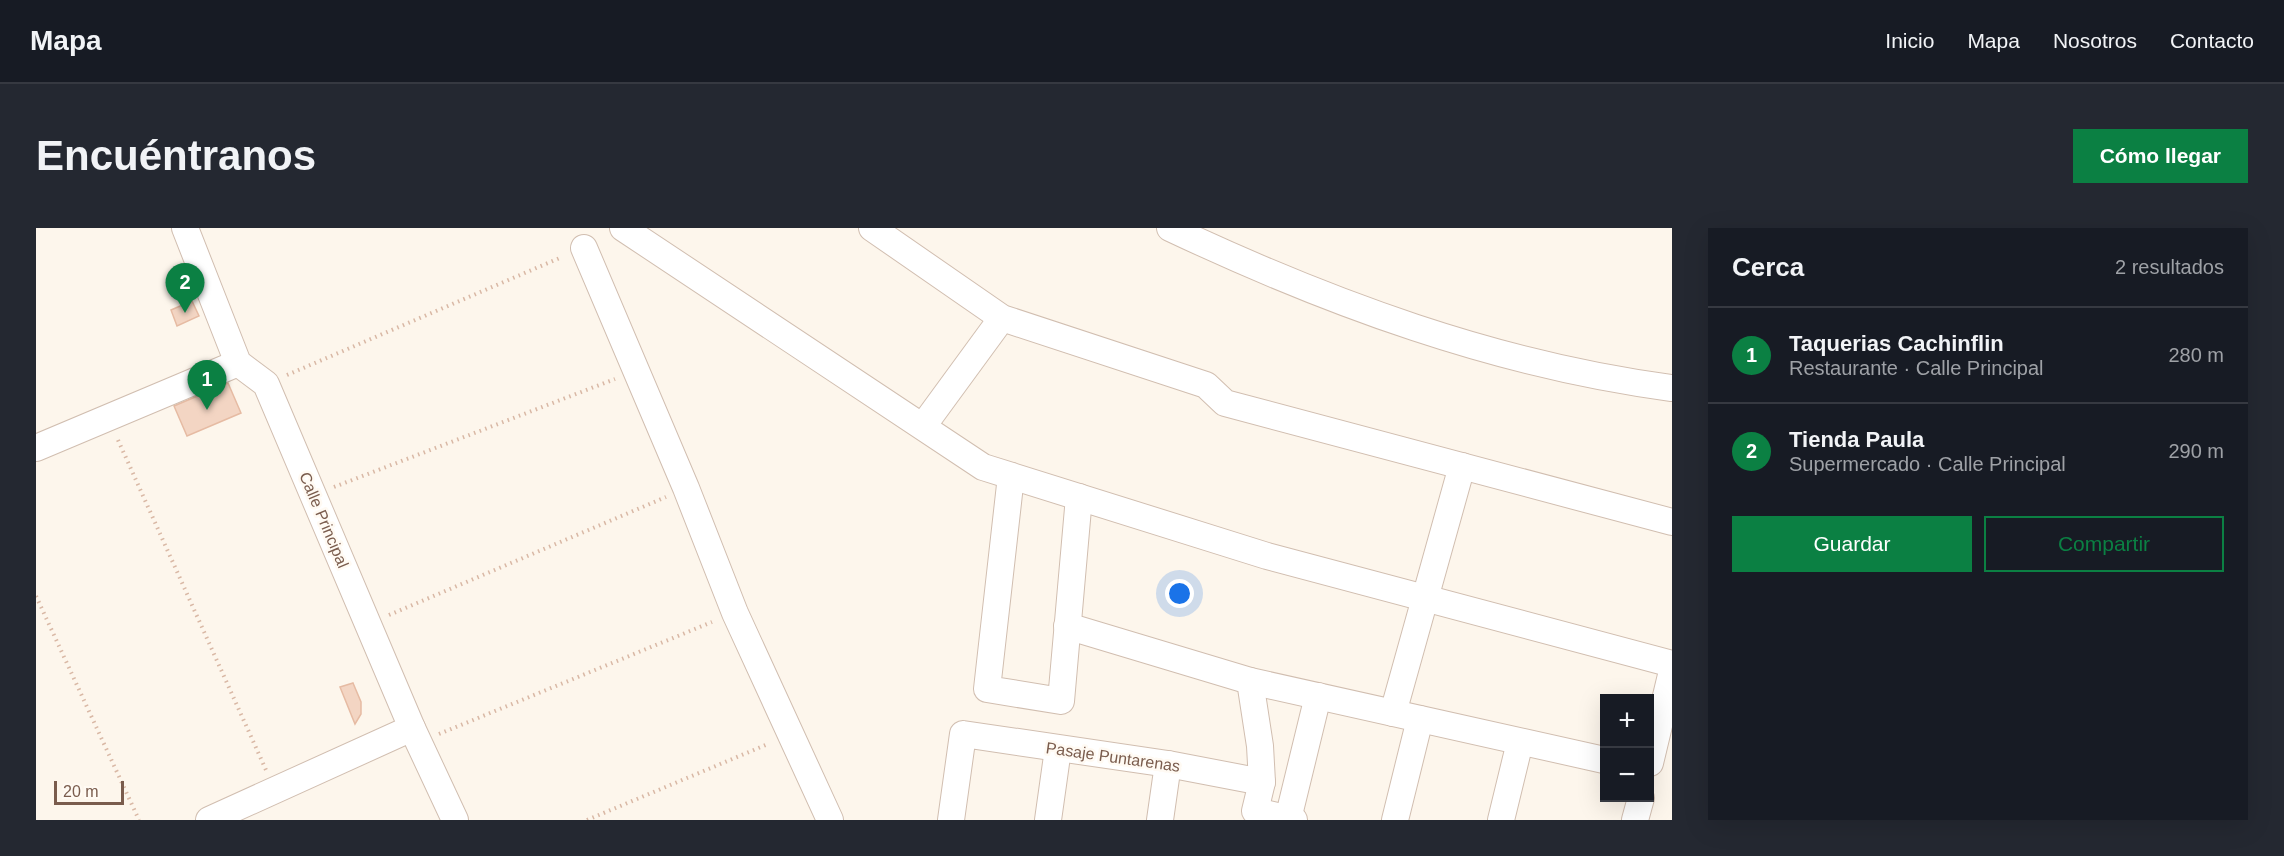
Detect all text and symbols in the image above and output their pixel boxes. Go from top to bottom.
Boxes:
text: Mapa [30,25,102,56]
text: Inicio [1885,29,1934,52]
text: Mapa [1967,29,2020,52]
text: Nosotros [2053,29,2137,52]
text: Contacto [2170,29,2254,52]
button: Cómo llegar [2073,129,2248,183]
text: Encuéntranos [36,132,316,179]
text: Cerca [1732,252,1804,282]
text: 2 resultados [2115,256,2224,278]
pin: 2 [166,264,204,313]
text: Taquerias Cachinflin [1789,331,2004,356]
text: 1 [1746,344,1757,366]
text: 280 m [2168,344,2224,366]
text: Restaurante · Calle Principal [1789,357,2044,379]
pin: 1 [188,360,226,410]
text: Tienda Paula [1789,427,1924,452]
text: 2 [1746,440,1757,462]
text: 290 m [2168,440,2224,462]
text: Supermercado · Calle Principal [1789,453,2066,475]
street label: Calle Principal [296,470,352,570]
button: Guardar [1732,516,1972,572]
button: Compartir [1984,516,2224,572]
your location [1165,579,1194,608]
map controls [1600,694,1654,802]
button: + [1600,694,1654,748]
street label: Pasaje Puntarenas [1045,739,1181,775]
button: − [1600,748,1654,802]
scale bar [54,778,124,806]
text: 20 m [63,783,99,800]

